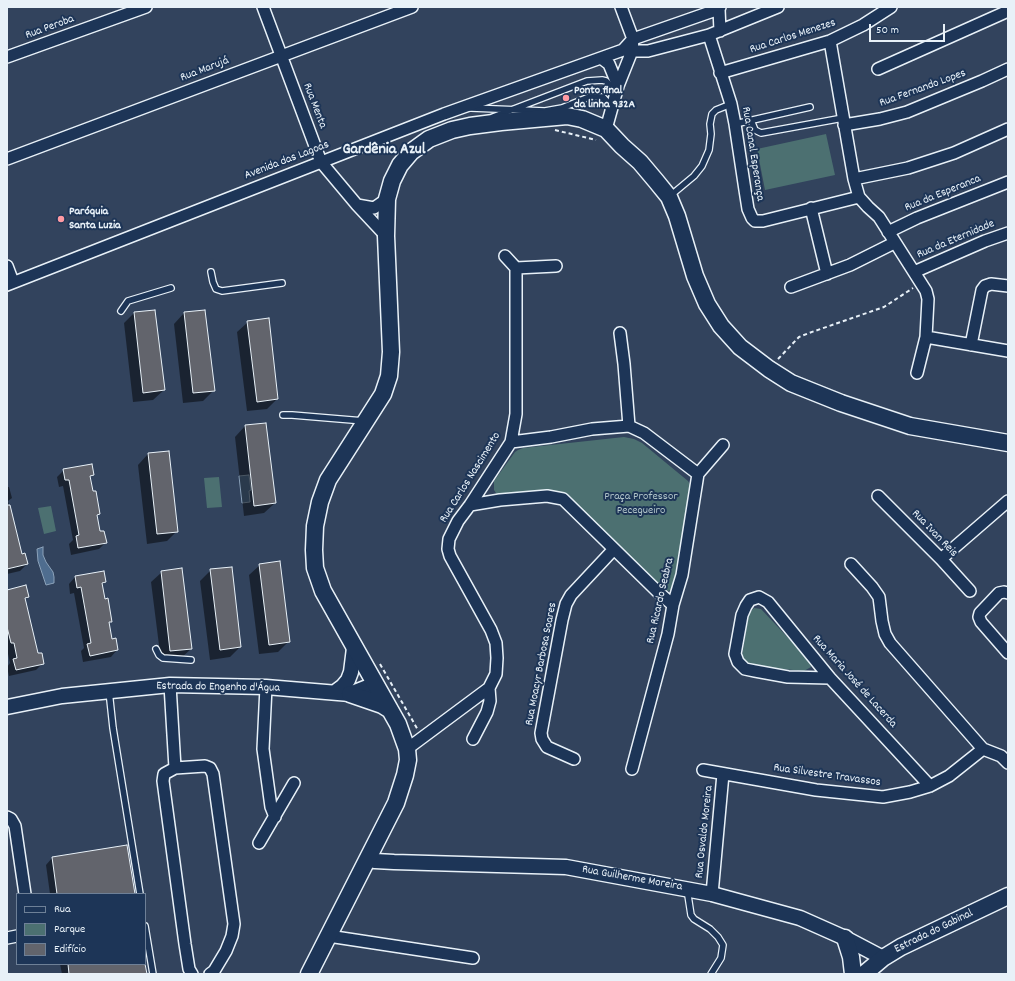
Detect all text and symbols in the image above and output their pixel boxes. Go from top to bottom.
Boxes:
street label: Rua Peroba [24,13,76,43]
street label: Rua Carlos Menezes [748,16,838,58]
scale bar [871,16,947,42]
text: 50 m [876,22,899,39]
street label: Rua Marujá [179,54,231,86]
street label: Rua Fernando Lopes [878,67,968,111]
street label: Rua Menta [299,81,329,131]
place label: Ponto final da linha 932A [574,84,635,112]
marker: Ponto final da linha 932A [561,93,571,103]
street label: Rua Canal Esperança [737,106,767,202]
street label: Avenida das Lagoas [243,138,331,184]
district label: Gardênia Azul [343,141,425,161]
street label: Rua da Esperanca [903,172,983,216]
place label: Paróquia Santa Luzia [69,205,121,233]
marker: Paróquia Santa Luzia [56,214,66,224]
street label: Rua da Eternidade [915,217,997,263]
street label: Rua Carlos Nascimento [437,430,505,526]
park label: Praça Professor Pecegueiro [604,490,678,518]
street label: Rua Ivan Reis [908,507,960,561]
street label: Rua Ricardo Seabra [644,557,678,645]
street label: Rua Moacyr Barbosa Soares [523,601,561,727]
street label: Rua Maria José de Lacerda [809,633,899,731]
street label: Estrada do Engenho d'Água [156,680,280,696]
street label: Rua Silvestre Travassos [773,761,881,791]
street label: Rua Osvaldo Moreira [693,785,717,879]
street label: Rua Guilherme Moreira [581,863,683,895]
legend [16,893,146,965]
text: Rua [54,901,71,918]
street label: Estrada do Gabinal [892,907,976,957]
text: Parque [54,921,85,938]
text: Edifício [54,941,86,958]

